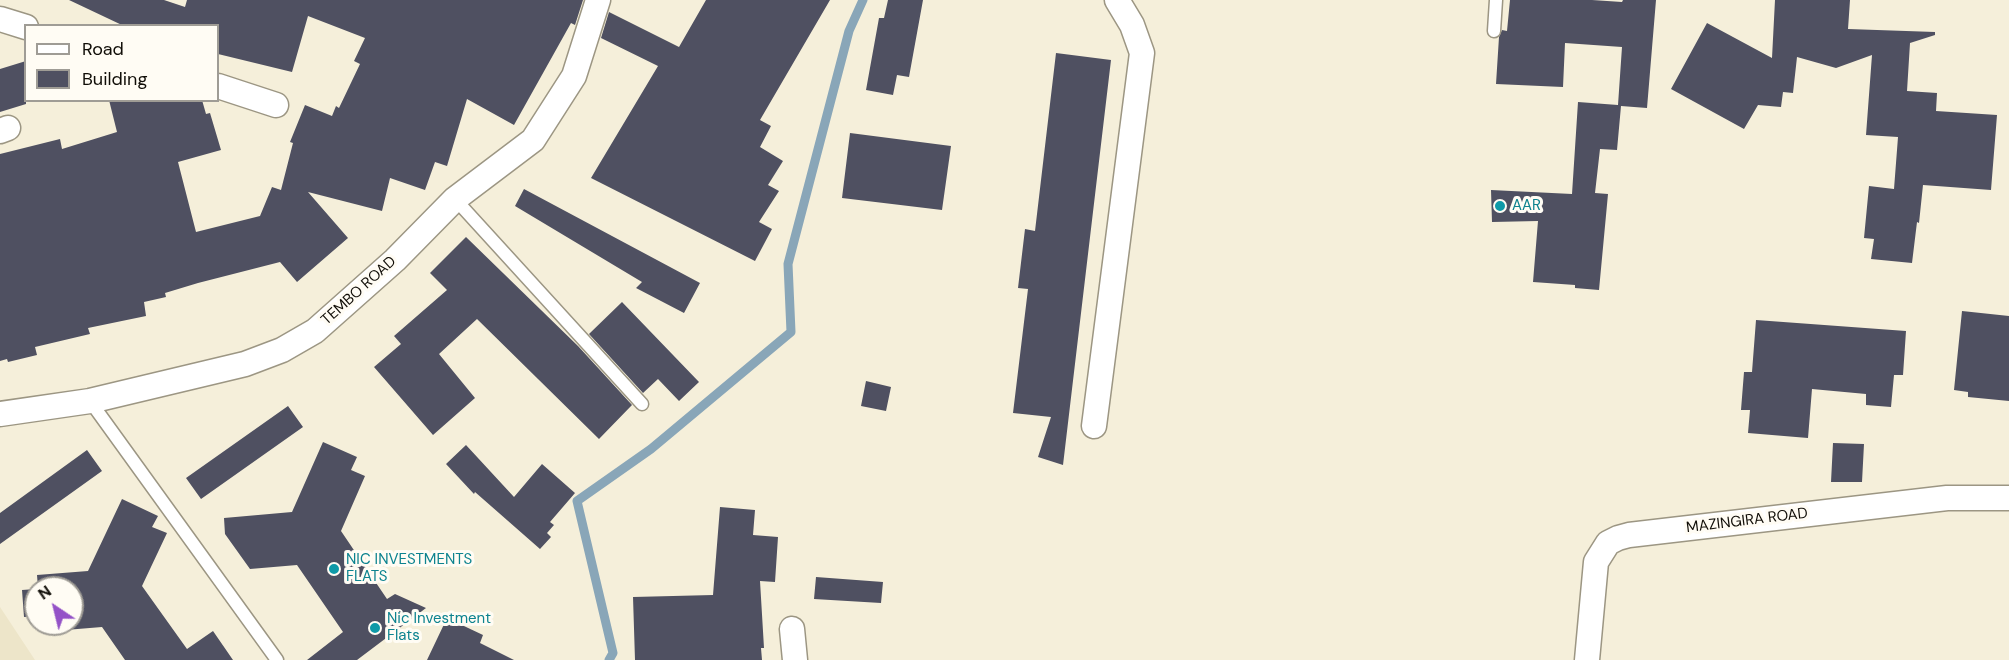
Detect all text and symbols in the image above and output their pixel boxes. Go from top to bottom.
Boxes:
legend [24,24,219,102]
text: Road [82,37,124,61]
text: Building [82,67,147,91]
place label: AAR [1512,197,1541,215]
marker: AAR [1493,199,1507,213]
street label: TEMBO ROAD [318,253,400,329]
street label: MAZINGIRA ROAD [1685,505,1809,537]
place label: NIC INVESTMENTS FLATS [346,551,472,586]
marker: NIC INVESTMENTS FLATS [327,562,341,576]
north arrow [24,576,84,636]
text: N [34,581,55,604]
place label: Nic Investment Flats [387,610,491,645]
marker: Nic Investment Flats [368,621,382,635]

